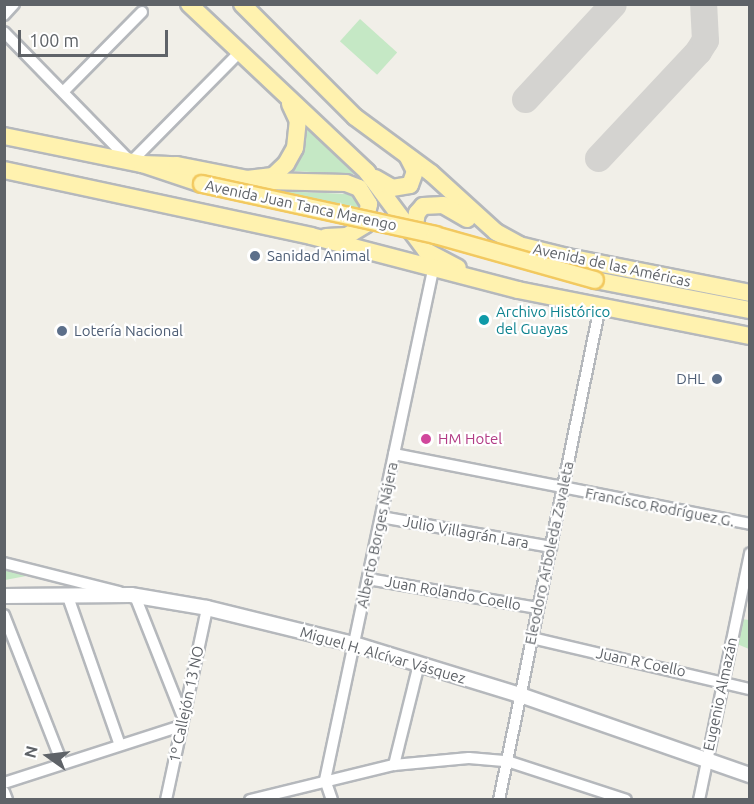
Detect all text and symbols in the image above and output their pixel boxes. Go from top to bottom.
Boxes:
scale bar [21,18,171,56]
text: 100 m [29,30,79,50]
street label: Avenida Juan Tanca Marengo [203,176,399,234]
street label: Avenida de las Américas [531,239,693,291]
place label: Sanidad Animal [267,247,370,265]
marker: Sanidad Animal [248,249,262,263]
place label: Archivo Histórico del Guayas [496,302,610,337]
marker: Archivo Histórico del Guayas [477,313,491,327]
place label: Lotería Nacional [74,322,183,340]
marker: Lotería Nacional [55,324,69,338]
place label: DHL [676,370,705,388]
marker: DHL [710,372,724,386]
place label: HM Hotel [438,430,502,448]
marker: HM Hotel [419,432,433,446]
street label: Alberto Borges Nájera [353,460,401,610]
street label: Eleodoro Arboleda Zavaleta [521,460,577,646]
street label: Francísco Rodríguez G. [584,484,736,530]
street label: Julio Villagrán Lara [402,512,530,552]
street label: Juan Rolando Coello [384,572,522,614]
street label: Miguel H. Alcívar Vásquez [298,623,468,687]
street label: Eugenio Almazán [699,636,741,752]
street label: 1º Callejón 13 NO [165,644,207,764]
street label: Juan R Coello [594,644,688,680]
north arrow [18,726,78,786]
text: N [20,744,41,760]

